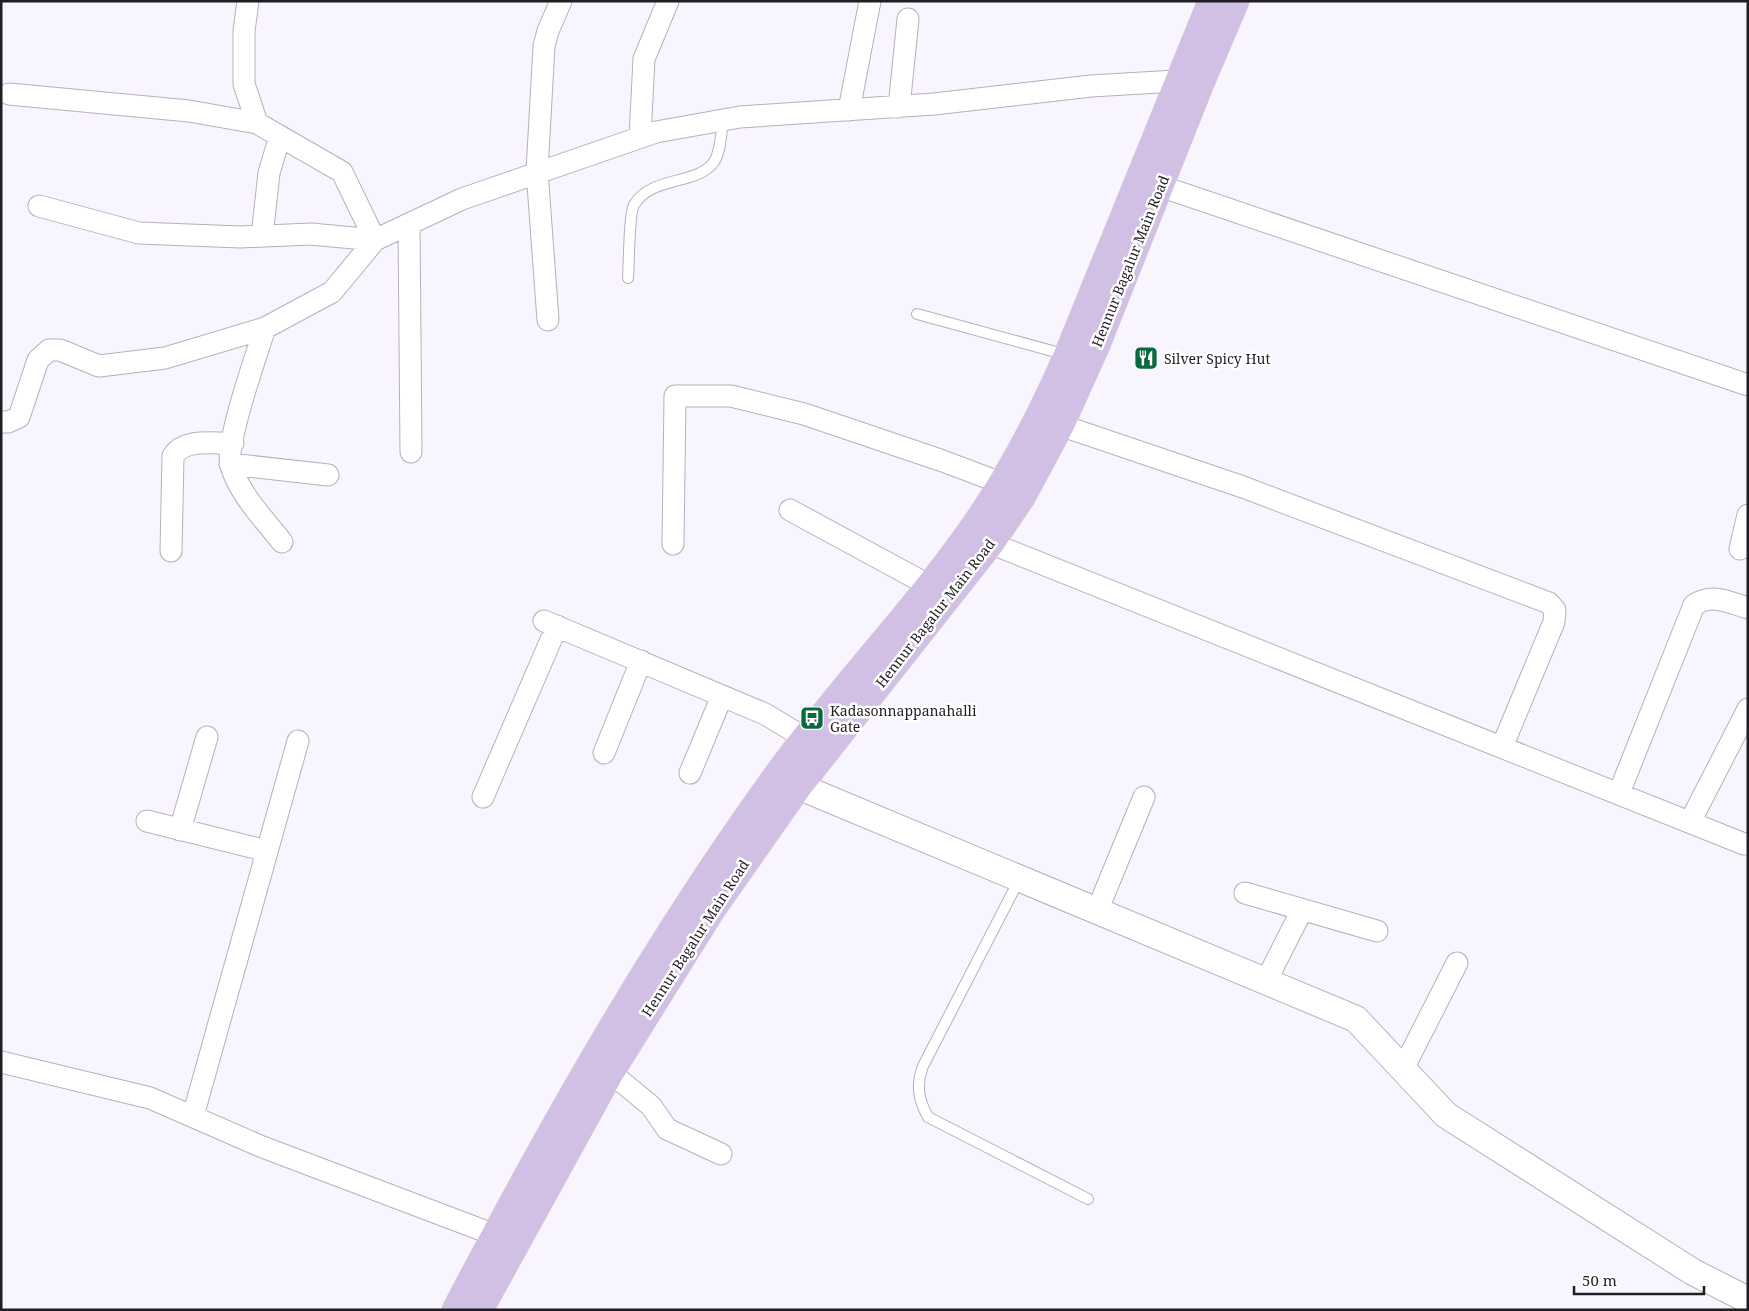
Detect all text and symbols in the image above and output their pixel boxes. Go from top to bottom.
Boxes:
street label: Hennur Bagalur Main Road [1087,172,1173,350]
restaurant icon: Silver Spicy Hut [1133,345,1159,371]
place label: Silver Spicy Hut [1164,349,1270,368]
street label: Hennur Bagalur Main Road [871,535,999,691]
place label: Kadasonnappanahalli Gate [830,701,977,736]
bus stop icon: Kadasonnappanahalli Gate [799,705,825,731]
street label: Hennur Bagalur Main Road [637,856,753,1020]
scale bar [1574,1264,1704,1296]
text: 50 m [1582,1270,1617,1290]

